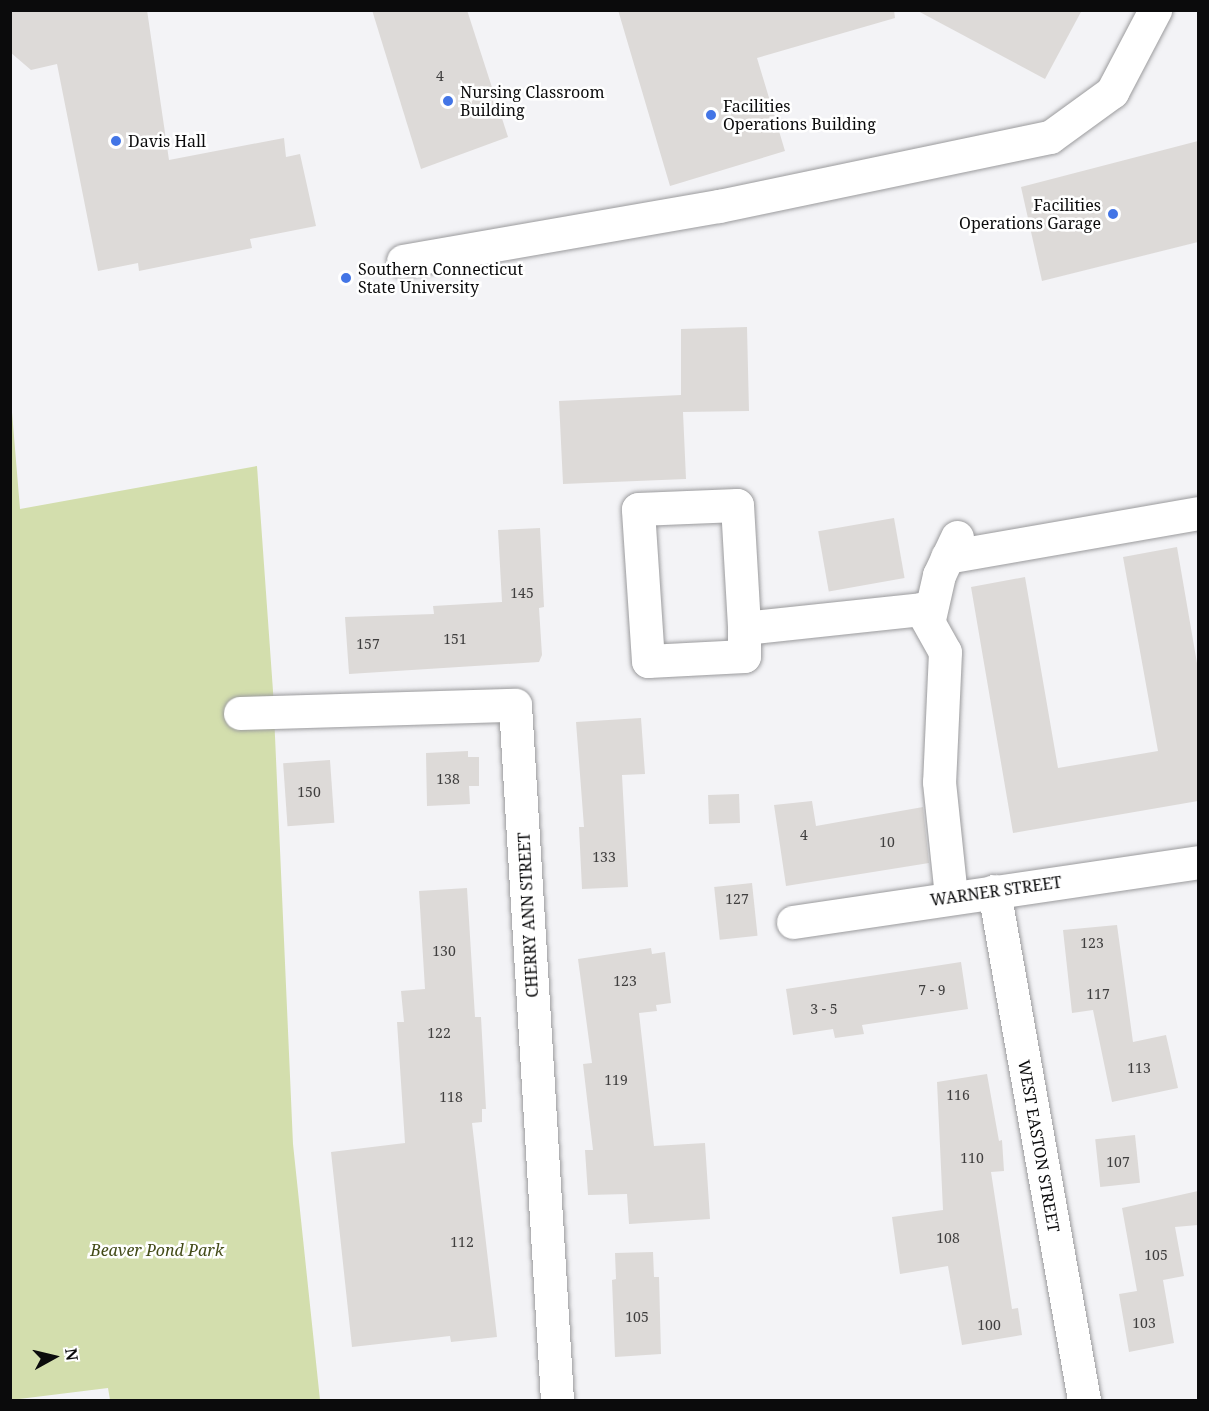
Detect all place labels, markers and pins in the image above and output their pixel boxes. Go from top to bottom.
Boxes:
place label: Nursing Classroom Building [460,82,605,120]
marker: Nursing Classroom Building [441,94,455,108]
place label: Facilities Operations Building [723,96,876,134]
marker: Facilities Operations Building [704,108,718,122]
place label: Davis Hall [128,131,206,151]
marker: Davis Hall [109,134,123,148]
place label: Facilities Operations Garage [959,195,1101,233]
marker: Facilities Operations Garage [1106,207,1120,221]
place label: Southern Connecticut State University [358,259,523,297]
marker: Southern Connecticut State University [339,271,353,285]

